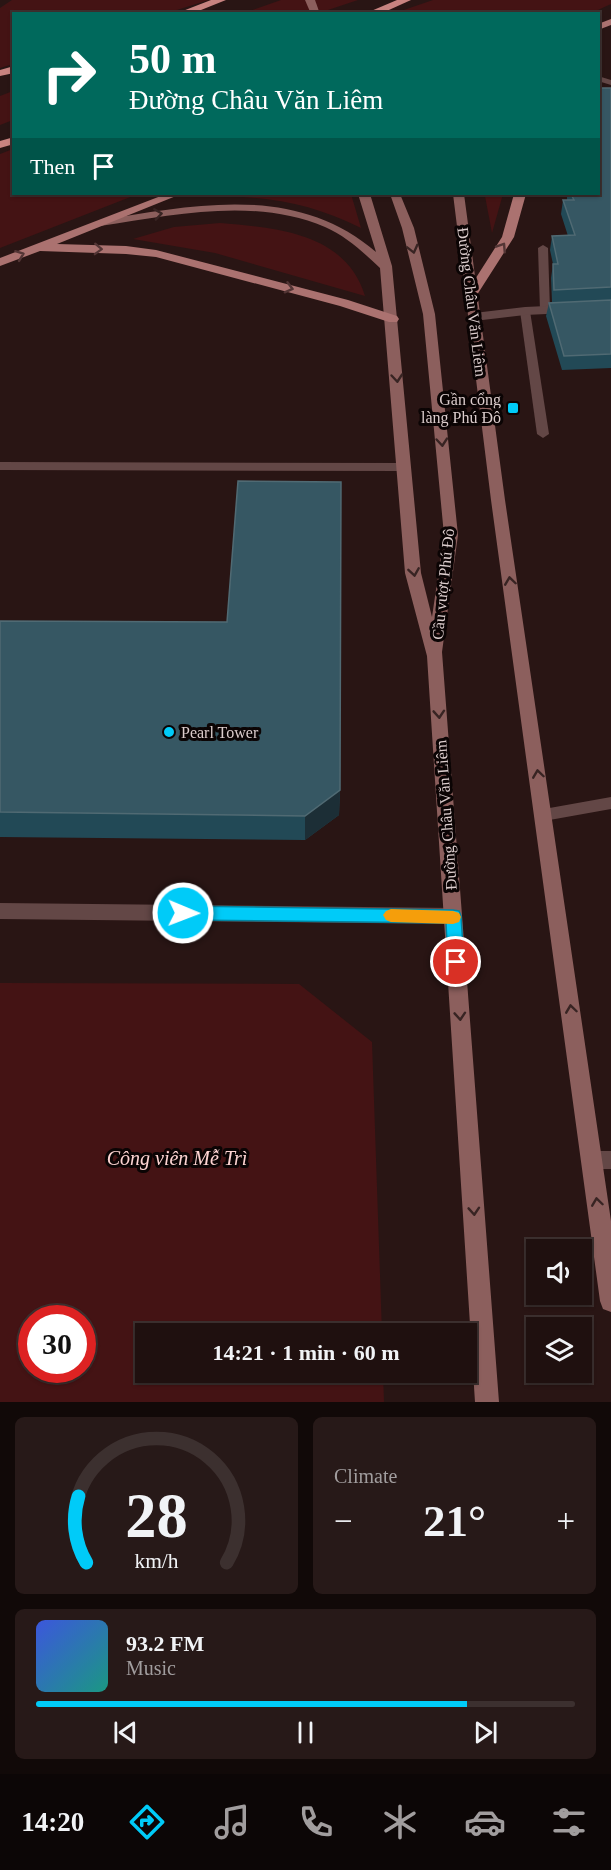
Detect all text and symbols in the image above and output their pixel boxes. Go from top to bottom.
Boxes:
icon: right [30,36,108,114]
text: 50 m [129,36,217,82]
text: Đường Châu Văn Liêm [129,85,383,115]
icon: arrive [87,150,120,183]
text: Then [30,154,75,179]
one-way arrow [154,209,163,221]
street label: Đường Châu Văn Liêm [453,226,490,378]
one-way arrow [94,242,103,255]
one-way arrow [495,243,506,254]
one-way arrow [406,244,419,254]
one-way arrow [14,249,25,262]
one-way arrow [283,281,294,293]
one-way arrow [390,373,403,382]
place label: Gần cổng làng Phú Đô [421,391,501,427]
marker: Gần cổng làng Phú Đô [506,401,520,415]
one-way arrow [435,437,448,446]
street label: Cầu vượt Phú Đô [429,528,457,640]
one-way arrow [407,567,420,577]
one-way arrow [504,576,516,586]
one-way arrow [432,710,445,719]
place label: Pearl Tower [181,724,259,741]
marker: Pearl Tower [162,725,176,739]
street label: Đường Châu Văn Liêm [432,739,461,891]
one-way arrow [533,769,545,779]
position arrow [151,881,215,945]
pin [430,936,481,987]
icon: arrive [439,945,472,978]
one-way arrow [565,1004,577,1013]
one-way arrow [454,1012,467,1021]
park label: Công viên Mễ Trì [107,1147,247,1170]
one-way arrow [592,1197,604,1206]
one-way arrow [467,1206,480,1215]
map controls [526,1239,592,1383]
button: sound [526,1239,592,1305]
speed limit sign: 30 [18,1305,96,1383]
button: layers [526,1317,592,1383]
text: 14:21 · 1 min · 60 m [213,1340,400,1365]
text: Climate [334,1465,397,1487]
text: 28 [125,1481,188,1550]
text: 21° [423,1496,486,1546]
text: − [334,1503,353,1539]
text: + [556,1503,575,1539]
text: km/h [134,1549,179,1573]
text: 93.2 FM [126,1631,204,1656]
text: Music [126,1657,176,1679]
icon: previous [109,1716,142,1749]
icon: pause [289,1716,322,1749]
icon: next [469,1716,502,1749]
icon: directions [126,1801,168,1843]
icon: music [211,1801,253,1843]
icon: phone [295,1801,337,1843]
icon: climate [379,1801,421,1843]
icon: car [464,1801,506,1843]
icon: filters [548,1801,590,1843]
text: 14:20 [21,1807,84,1837]

